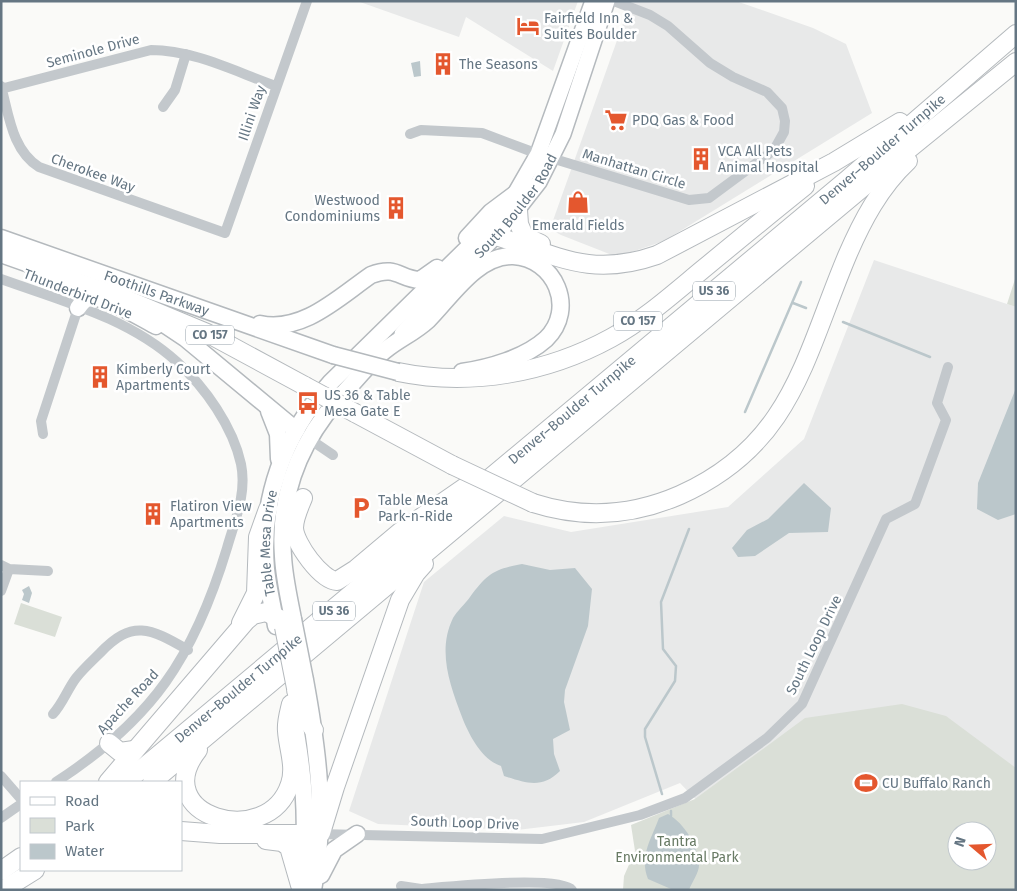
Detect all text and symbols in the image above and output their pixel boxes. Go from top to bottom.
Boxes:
place label: Fairfield Inn & Suites Boulder [544,10,637,43]
hotel icon: Fairfield Inn & Suites Boulder [515,13,541,39]
street label: Seminole Drive [45,30,141,72]
building icon: The Seasons [430,51,456,77]
place label: The Seasons [459,56,538,73]
street label: Illini Way [235,83,269,143]
street label: Denver–Boulder Turnpike [816,90,949,208]
supermarket icon: PDQ Gas & Food [603,107,629,133]
place label: PDQ Gas & Food [632,112,734,129]
place label: VCA All Pets Animal Hospital [718,143,819,176]
street label: Manhattan Circle [580,145,688,193]
building icon: VCA All Pets Animal Hospital [688,146,714,172]
street label: Cherokee Way [49,150,137,196]
street label: South Boulder Road [471,151,560,261]
shop icon: Emerald Fields [565,189,591,215]
place label: Westwood Condominiums [285,192,380,225]
building icon: Westwood Condominiums [383,195,409,221]
place label: Emerald Fields [532,217,625,234]
street label: Thunderbird Drive [21,265,135,323]
street label: Foothills Parkway [102,267,212,319]
road number: US 36 [693,282,735,300]
road number: CO 157 [614,312,662,331]
road number: CO 157 [186,326,234,344]
street label: Denver–Boulder Turnpike [505,351,639,468]
place label: Kimberly Court Apartments [116,361,211,394]
building icon: Kimberly Court Apartments [87,364,113,390]
place label: US 36 & Table Mesa Gate E [324,387,411,420]
bus stop icon: US 36 & Table Mesa Gate E [295,390,321,416]
street label: Table Mesa Drive [257,488,281,598]
place label: Table Mesa Park-n-Ride [378,492,453,525]
parking icon: Table Mesa Park-n-Ride [348,495,374,521]
place label: Flatiron View Apartments [170,498,252,531]
building icon: Flatiron View Apartments [140,501,166,527]
street label: South Loop Drive [783,592,845,698]
road number: US 36 [313,602,355,620]
street label: Denver–Boulder Turnpike [171,630,305,747]
street label: Apache Road [94,666,162,738]
sports icon: CU Buffalo Ranch [853,770,879,796]
place label: CU Buffalo Ranch [882,775,991,792]
legend [20,781,182,871]
text: Road [65,792,100,810]
street label: South Loop Drive [410,813,520,833]
text: Park [65,817,95,835]
north arrow [947,821,997,871]
park label: Tantra Environmental Park [615,833,739,866]
text: N [951,835,970,849]
text: Water [65,842,104,860]

